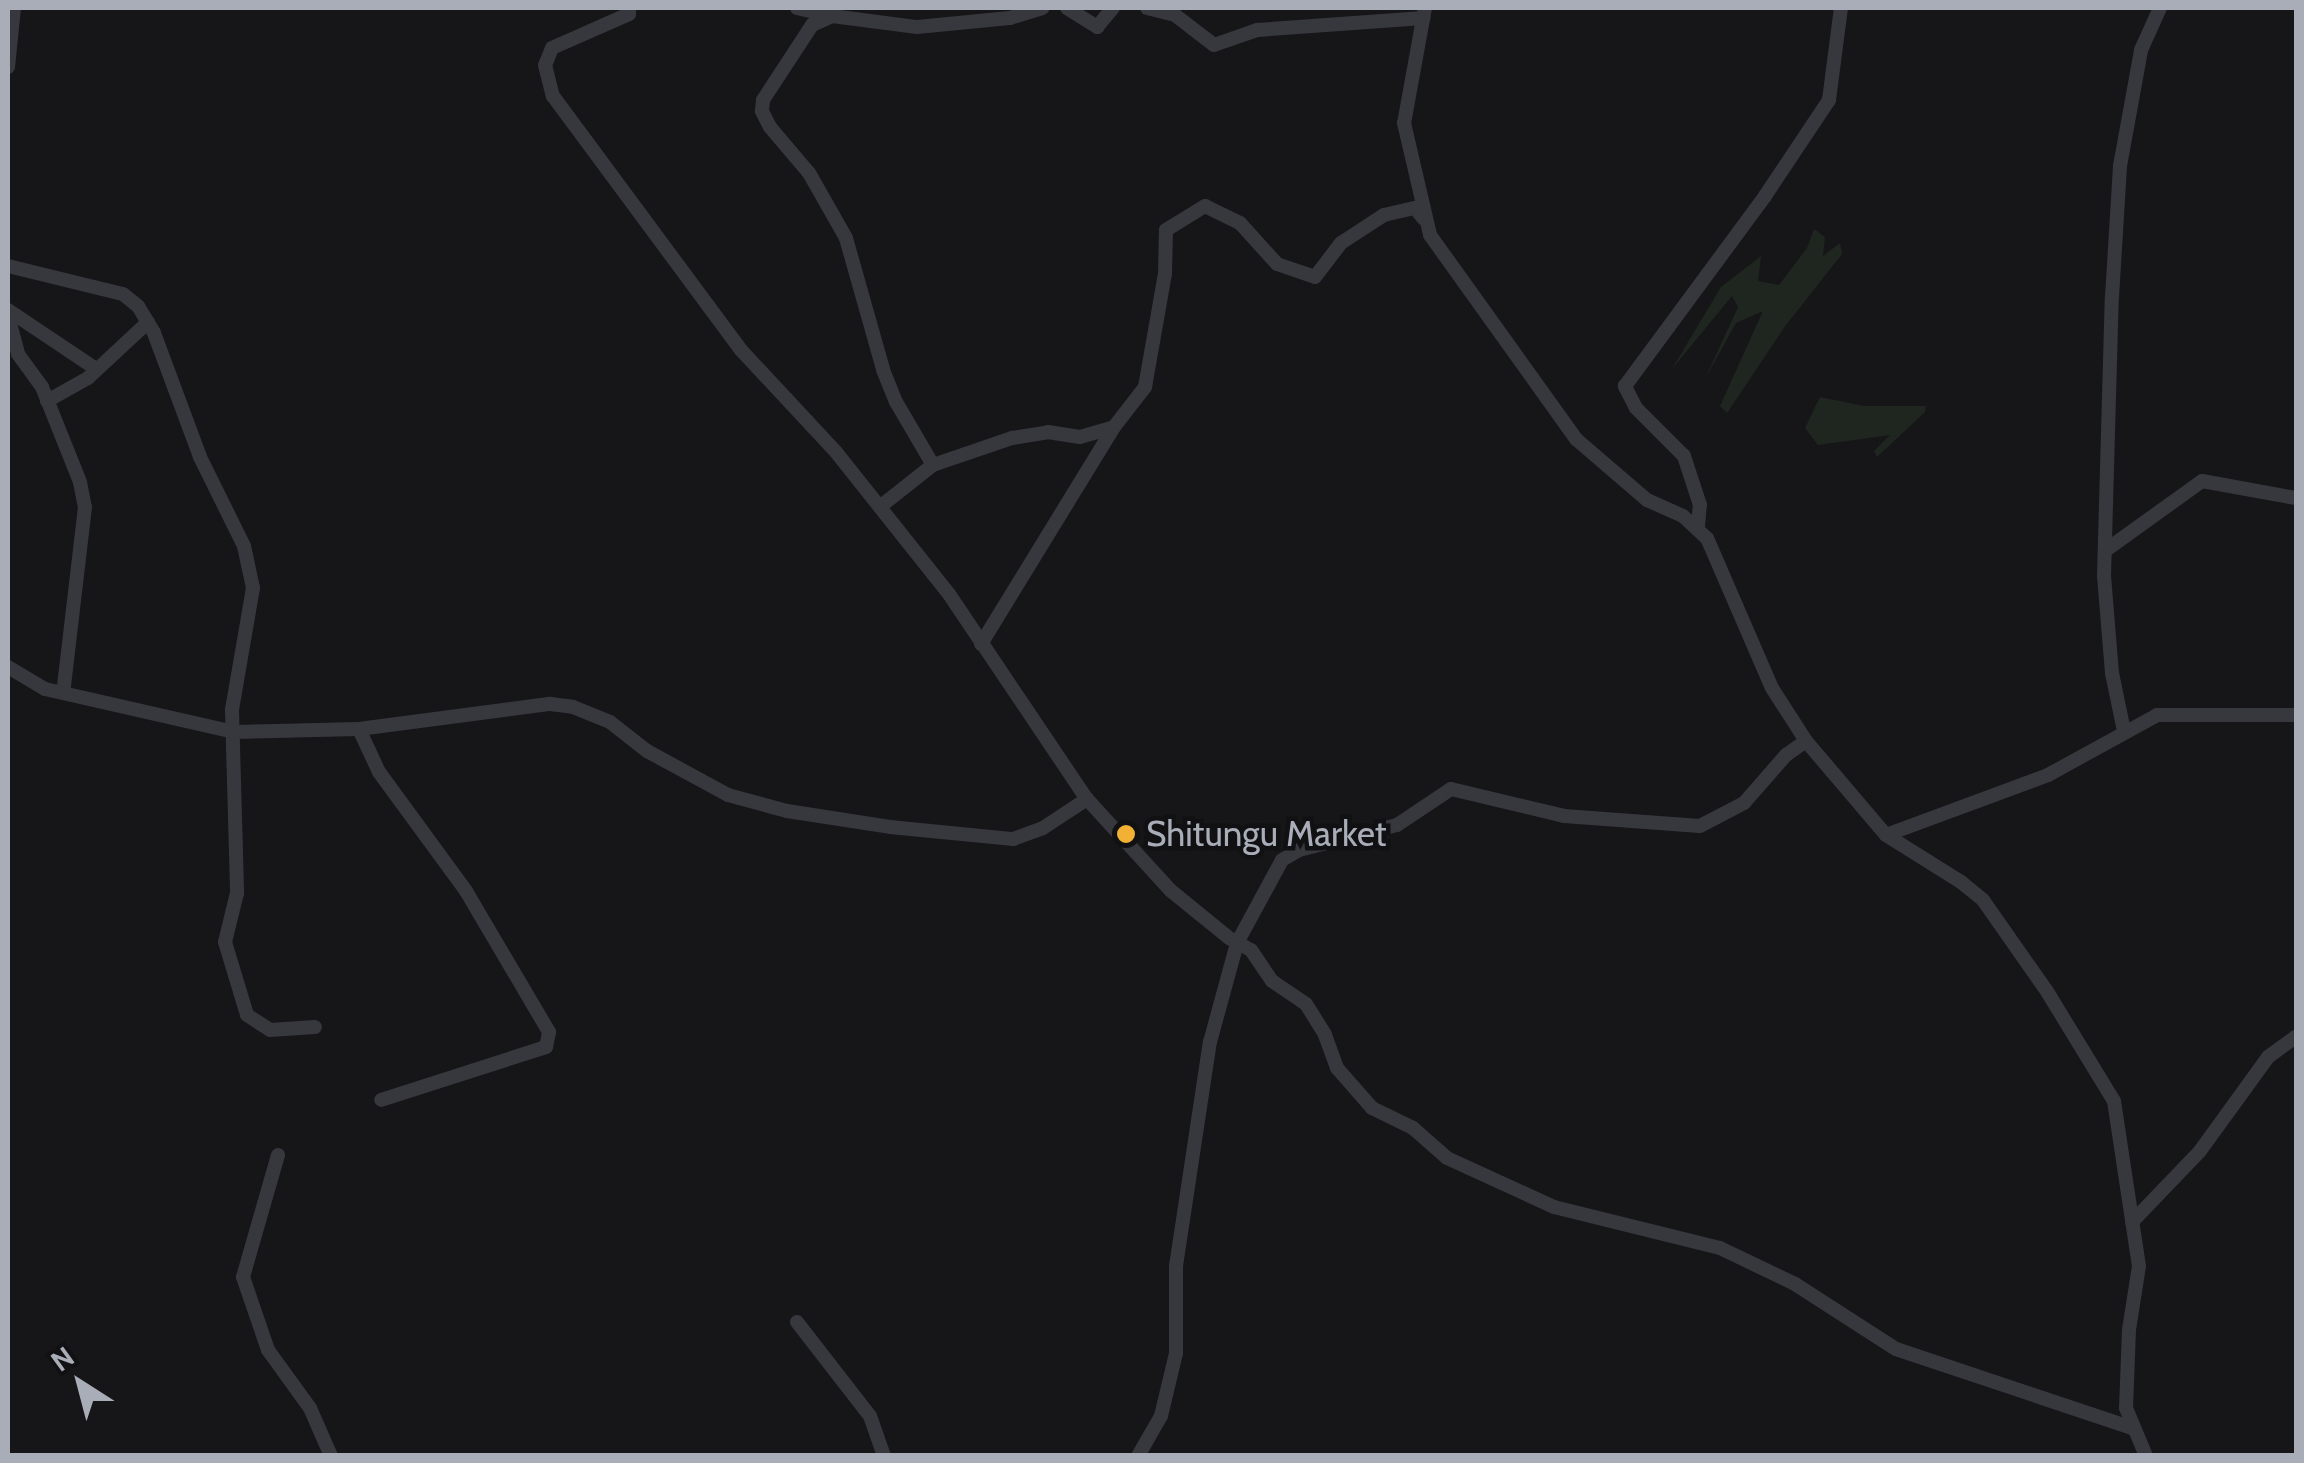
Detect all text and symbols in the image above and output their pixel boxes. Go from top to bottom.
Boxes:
place label: Shitungu Market [1146,813,1387,855]
marker: Shitungu Market [1115,823,1137,845]
north arrow [30,1333,130,1433]
text: N [44,1339,80,1378]

